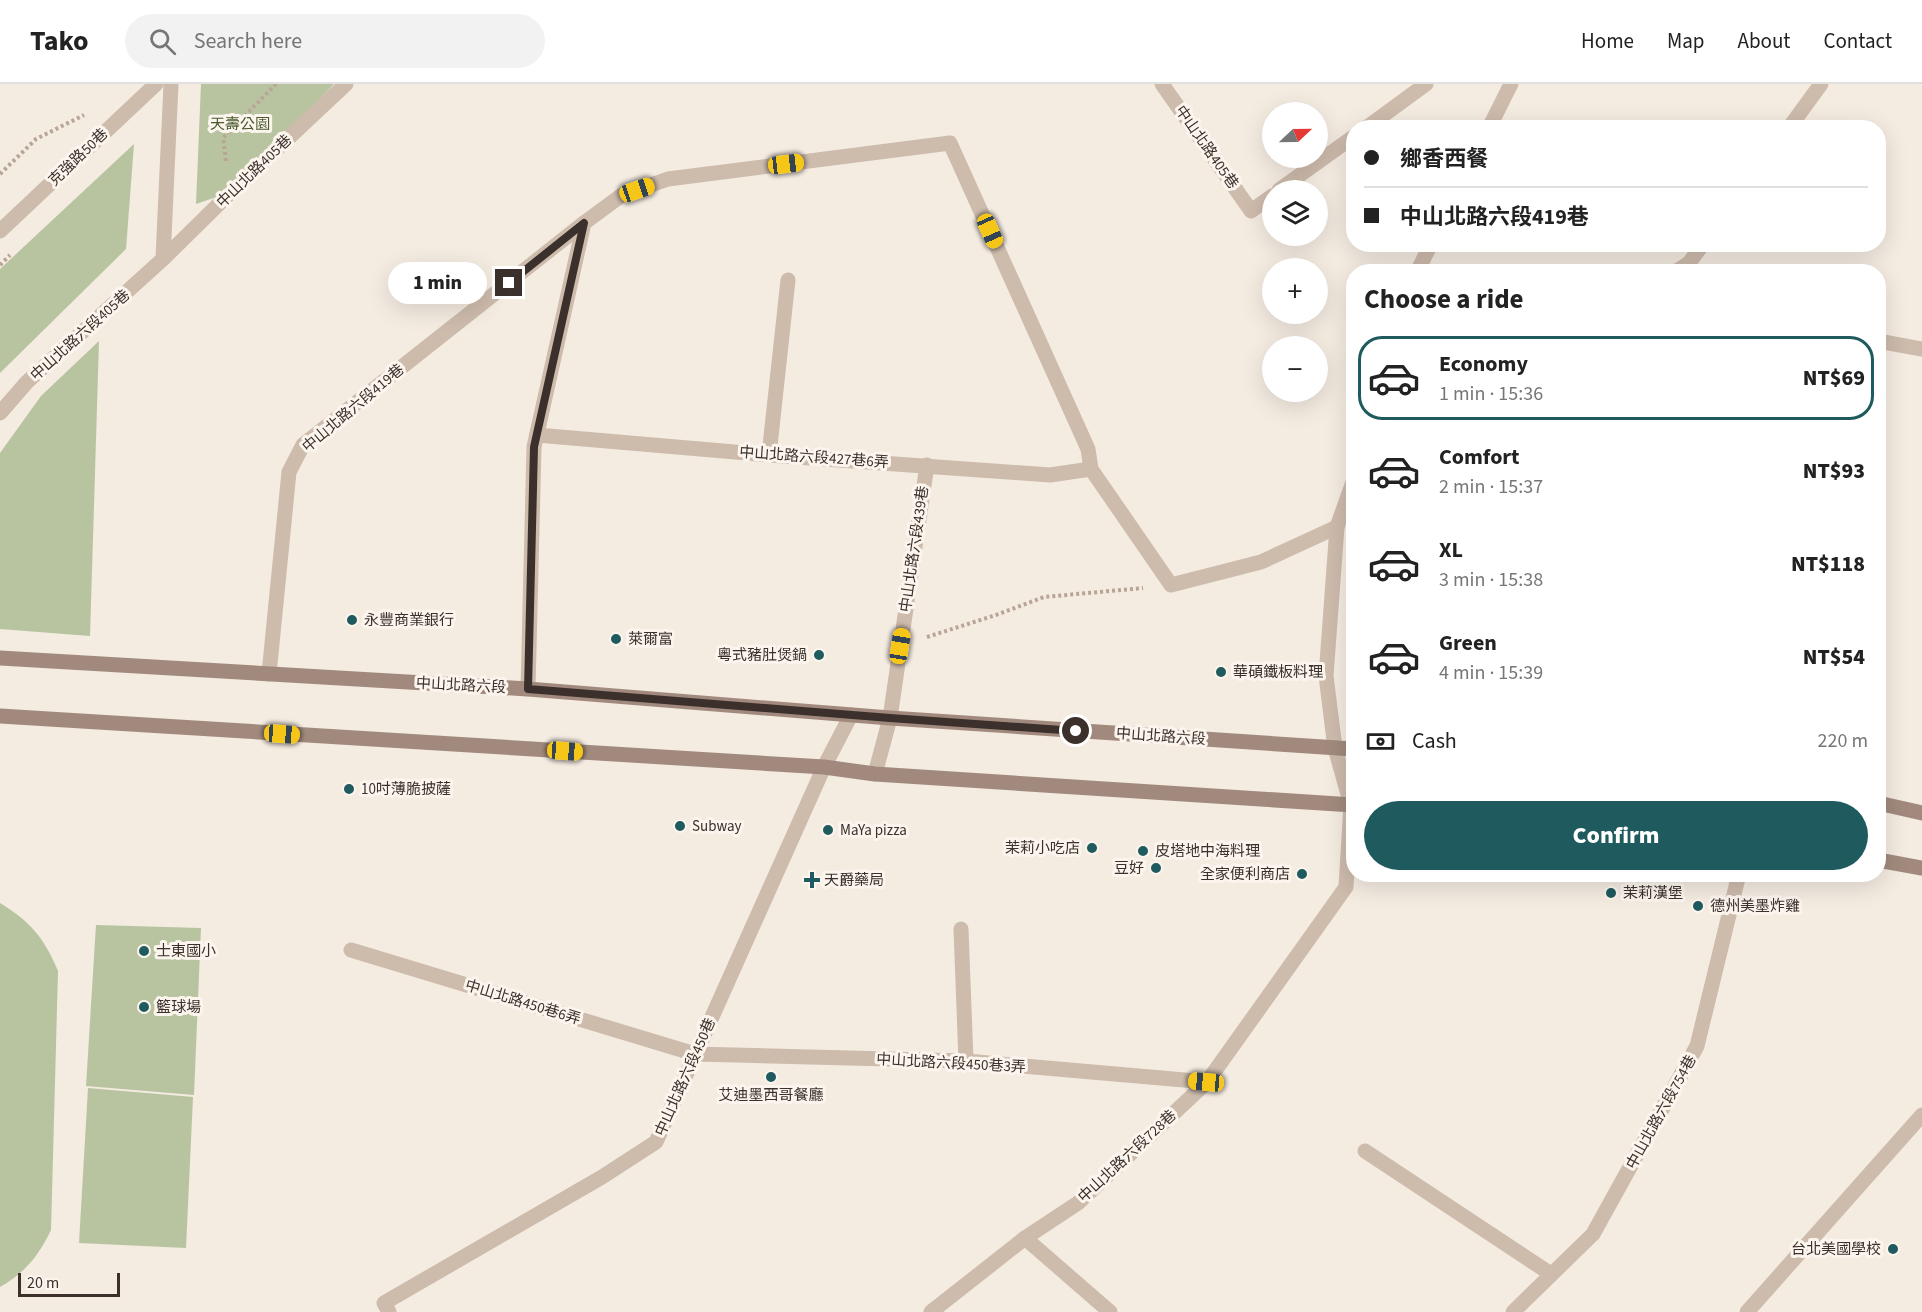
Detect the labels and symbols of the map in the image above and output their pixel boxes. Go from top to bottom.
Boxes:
street label: 中山北路405巷 [1170,101,1243,193]
north arrow [1262,102,1328,168]
park label: 天壽公園 [210,114,270,135]
street label: 克強路50巷 [44,124,113,191]
street label: 中山北路405巷 [212,130,297,213]
car [767,153,805,175]
car [617,176,657,204]
car [974,211,1006,251]
callout: 1 min [389,262,488,304]
route end [495,269,522,296]
street label: 中山北路六段405巷 [26,285,135,386]
street label: 中山北路六段419巷 [298,359,409,457]
street label: 中山北路六段427巷6弄 [739,442,889,473]
street label: 中山北路六段439巷 [895,485,934,614]
place label: 永豐商業銀行 [364,610,454,631]
marker: 永豐商業銀行 [345,613,359,627]
car [888,627,912,665]
place label: 萊爾富 [628,629,673,650]
marker: 萊爾富 [609,632,623,646]
place label: 粵式豬肚煲鍋 [717,645,807,666]
marker: 粵式豬肚煲鍋 [812,648,826,662]
place label: 華碩鐵板料理 [1233,662,1323,683]
marker: 華碩鐵板料理 [1214,665,1228,679]
street label: 中山北路六段 [415,673,506,698]
route start [1062,717,1089,744]
street label: 中山北路六段 [1115,723,1207,750]
car [263,724,301,744]
car [546,741,584,761]
place label: 10吋薄脆披薩 [361,779,451,800]
marker: 10吋薄脆披薩 [342,782,356,796]
place label: Subway [692,816,742,837]
marker: Subway [673,819,687,833]
place label: MaYa pizza [840,820,907,841]
marker: MaYa pizza [821,823,835,837]
place label: 茉莉小吃店 [1005,838,1080,859]
marker: 茉莉小吃店 [1085,841,1099,855]
place label: 皮塔地中海料理 [1155,841,1260,862]
marker: 皮塔地中海料理 [1136,844,1150,858]
place label: 豆好 [1114,858,1144,879]
marker: 豆好 [1149,861,1163,875]
place label: 全家便利商店 [1200,864,1290,885]
marker: 全家便利商店 [1295,867,1309,881]
place label: 天爵藥局 [824,870,884,891]
marker: 天爵藥局 [805,873,819,887]
place label: 茉莉漢堡 [1623,883,1683,904]
marker: 茉莉漢堡 [1604,886,1618,900]
place label: 德州美墨炸雞 [1710,896,1800,917]
marker: 德州美墨炸雞 [1691,899,1705,913]
place label: 士東國小 [156,941,216,962]
marker: 士東國小 [137,944,151,958]
street label: 中山北路450巷6弄 [462,975,583,1030]
place label: 籃球場 [156,997,201,1018]
marker: 籃球場 [137,1000,151,1014]
street label: 中山北路六段450巷 [650,1015,721,1140]
street label: 中山北路六段450巷3弄 [876,1049,1026,1078]
street label: 中山北路六段754巷 [1621,1051,1701,1173]
marker: 艾迪墨西哥餐廳 [764,1070,778,1084]
car [1187,1071,1225,1093]
place label: 艾迪墨西哥餐廳 [718,1085,824,1106]
street label: 中山北路六段728巷 [1074,1105,1181,1207]
place label: 台北美國學校 [1791,1239,1881,1260]
marker: 台北美國學校 [1886,1242,1900,1256]
scale bar [18,1270,120,1298]

